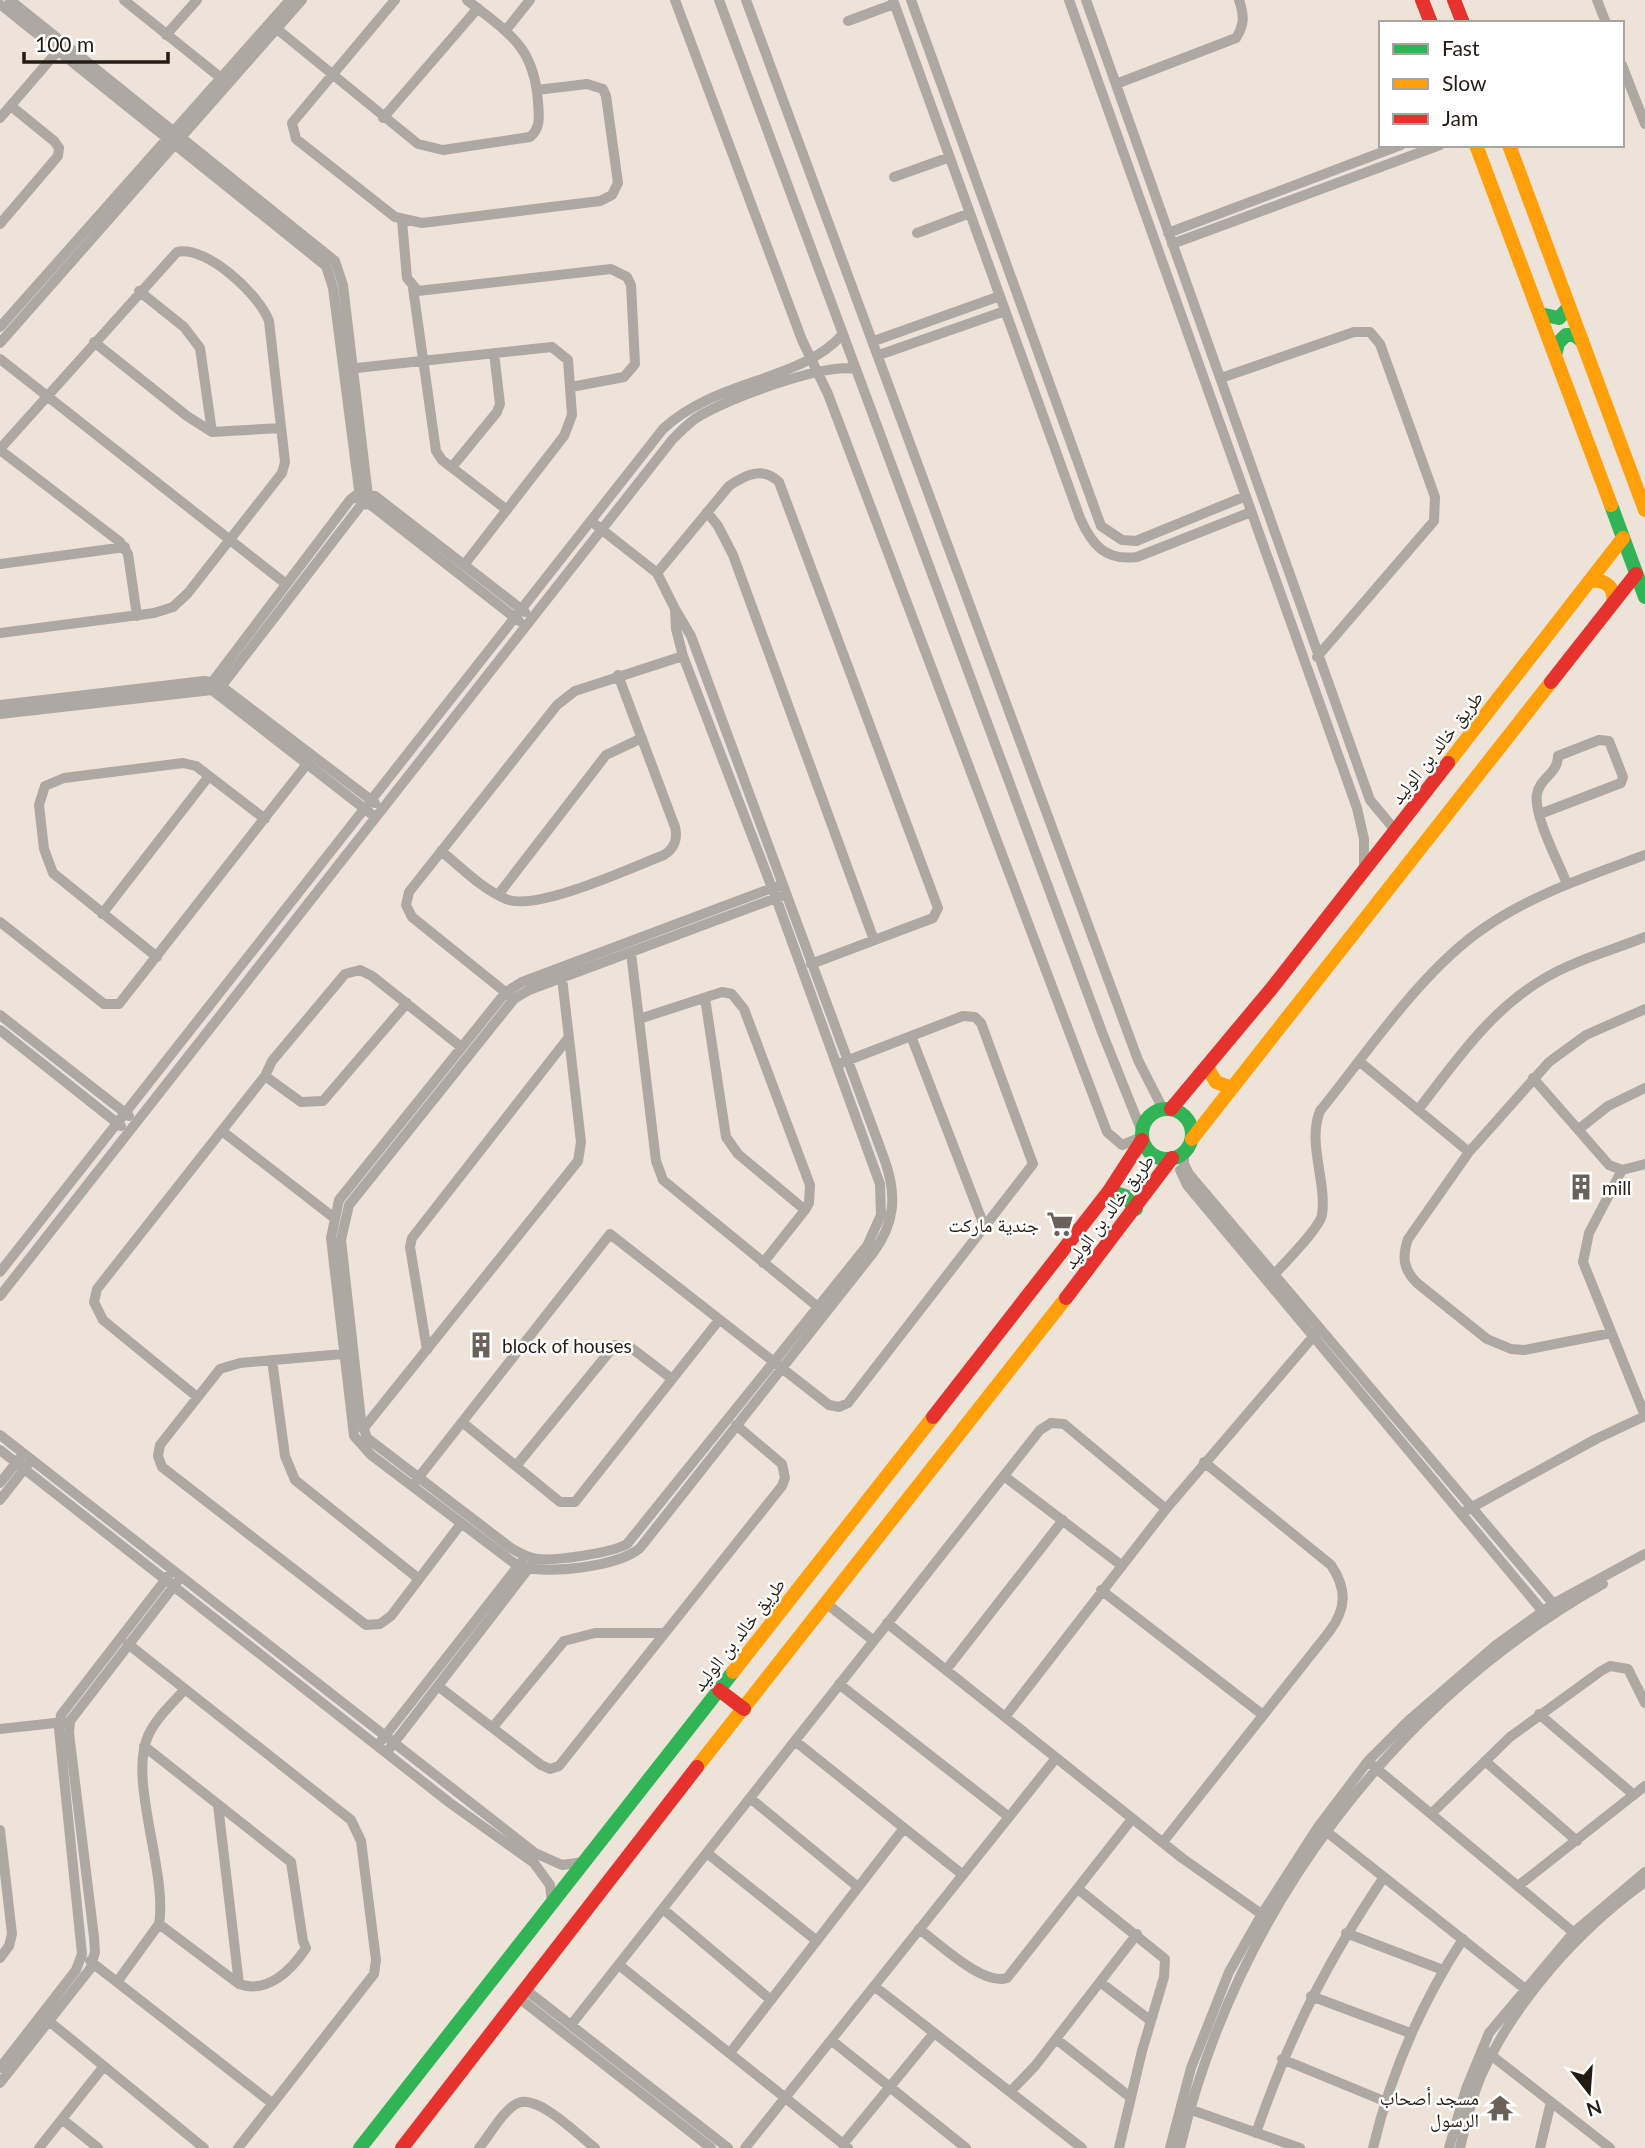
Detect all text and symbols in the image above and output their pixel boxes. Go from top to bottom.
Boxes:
scale bar [24,21,168,65]
legend [1379,21,1624,147]
text: 100 m [35,31,94,56]
text: Fast [1442,35,1480,60]
text: Slow [1442,70,1487,95]
text: Jam [1442,105,1478,130]
street label: طريق خالد بن الوليد [1385,686,1488,809]
street label: طريق خالد بن الوليد [1058,1149,1159,1273]
building icon: mill [1566,1172,1596,1202]
place label: mill [1602,1176,1631,1199]
supermarket icon: جندية ماركت [1045,1209,1075,1239]
place label: جندية ماركت [948,1213,1039,1237]
building icon: block of houses [466,1330,496,1360]
place label: block of houses [502,1334,632,1357]
street label: طريق خالد بن الوليد [687,1573,790,1696]
north arrow [1554,2057,1624,2127]
place label: مسجد أصحاب الرسول [1380,2086,1479,2132]
temple icon: مسجد أصحاب الرسول [1485,2093,1515,2123]
text: N [1584,2096,1604,2122]

